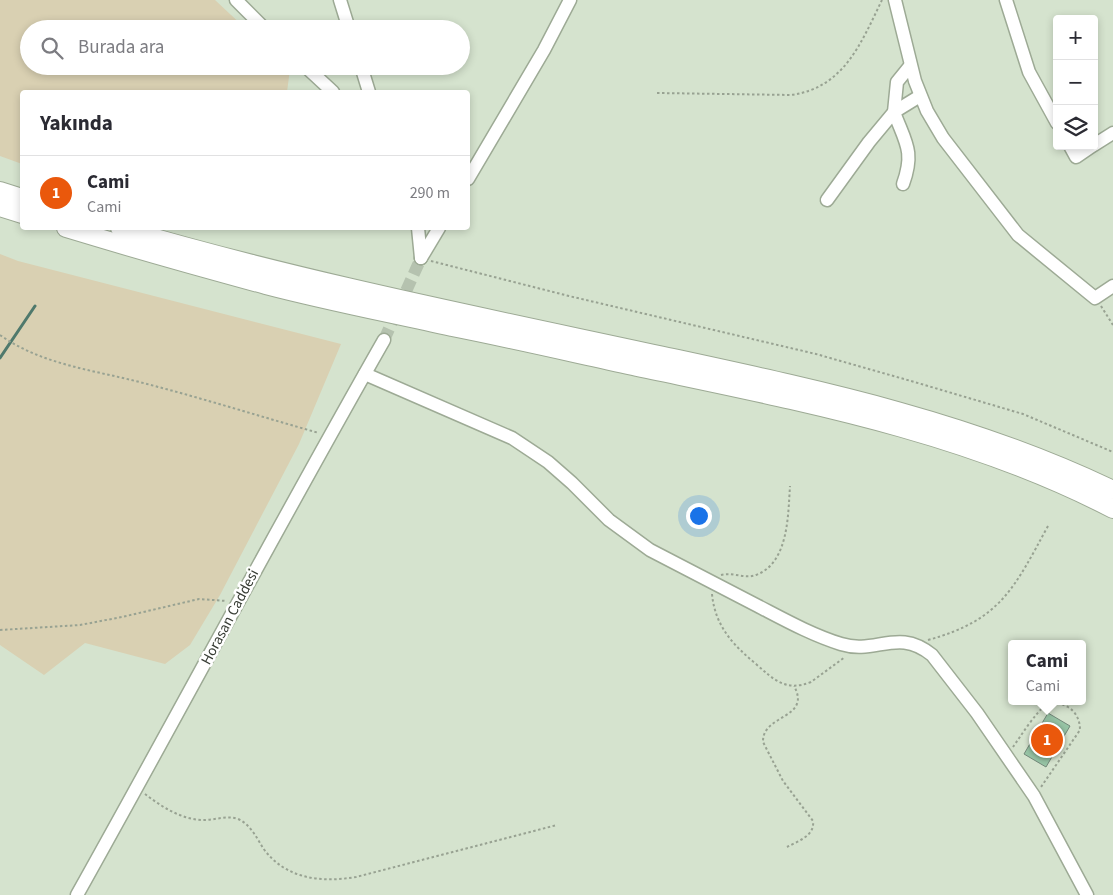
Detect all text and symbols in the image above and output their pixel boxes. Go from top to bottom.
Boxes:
map controls [1053,15,1098,150]
button: + [1053,15,1098,60]
search box [20,20,470,75]
icon: search [38,34,66,62]
text: Burada ara [78,34,164,61]
button: − [1053,60,1098,105]
button: layers [1053,105,1098,150]
text: Yakında [40,108,113,138]
text: Cami [87,169,130,196]
text: 1 [52,182,60,204]
text: 290 m [410,182,450,204]
text: Cami [87,196,121,218]
your location [686,503,712,529]
street label: Horasan Caddesi [196,565,264,669]
popup [1008,640,1086,705]
text: Cami [1026,648,1068,675]
text: Cami [1026,675,1060,697]
pin: 1 [1031,721,1063,759]

